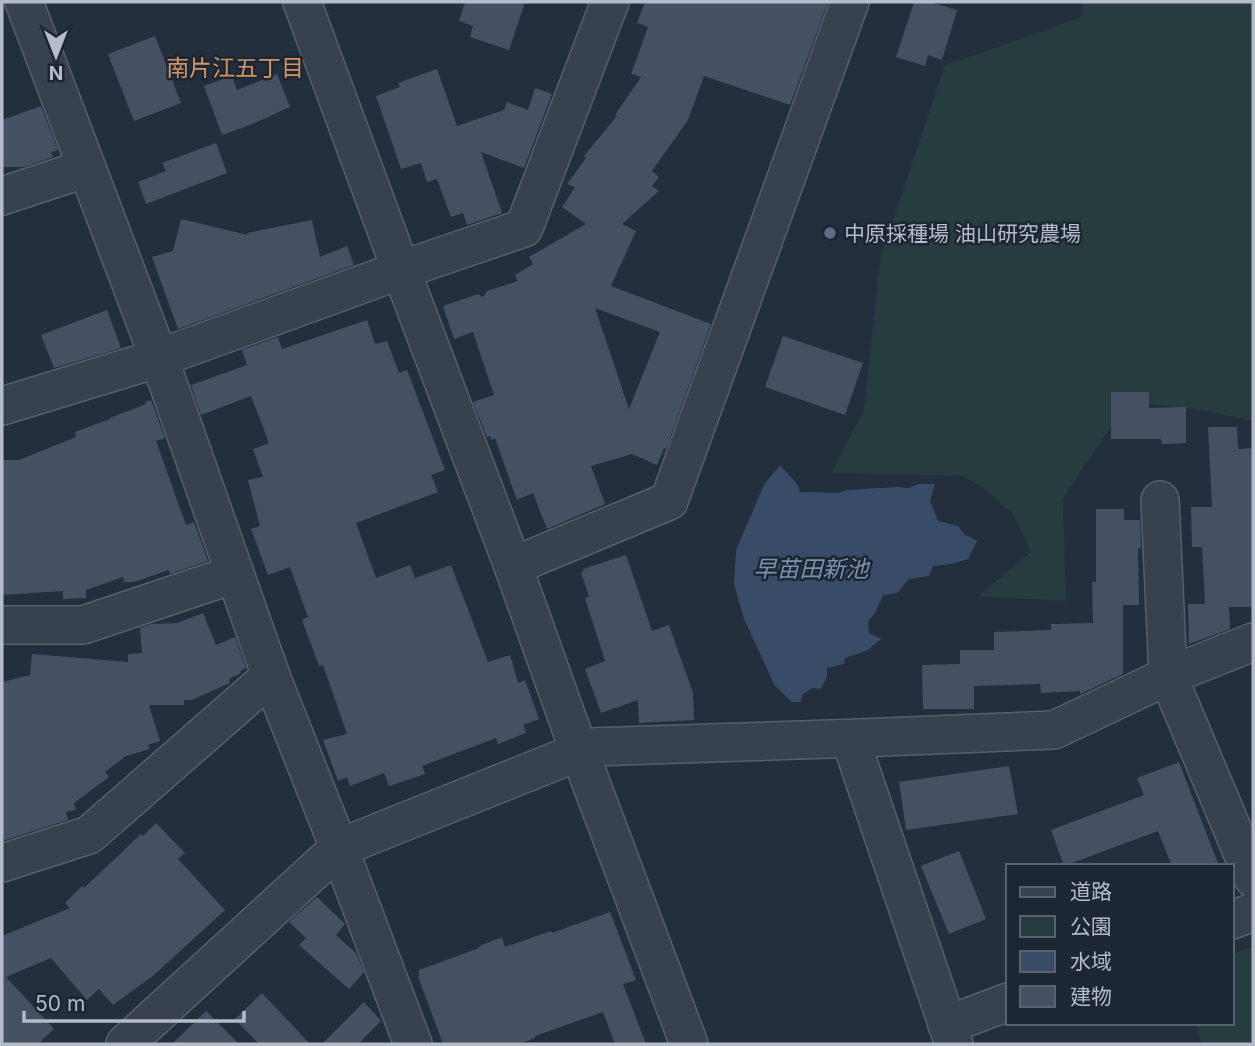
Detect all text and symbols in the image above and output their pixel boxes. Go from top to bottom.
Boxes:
north arrow [21,21,91,91]
district label: 南片江五丁目 [166,54,304,82]
text: N [49,61,63,84]
place label: 中原採種場 油山研究農場 [844,221,1081,246]
marker: 中原採種場 油山研究農場 [822,225,838,241]
water label: 早苗田新池 [754,555,871,583]
legend [1006,864,1234,1025]
text: 道路 [1070,879,1112,904]
text: 公園 [1070,914,1112,939]
text: 水域 [1070,949,1112,974]
scale bar [24,979,245,1023]
text: 建物 [1070,984,1112,1009]
text: 50 m [35,991,85,1016]

